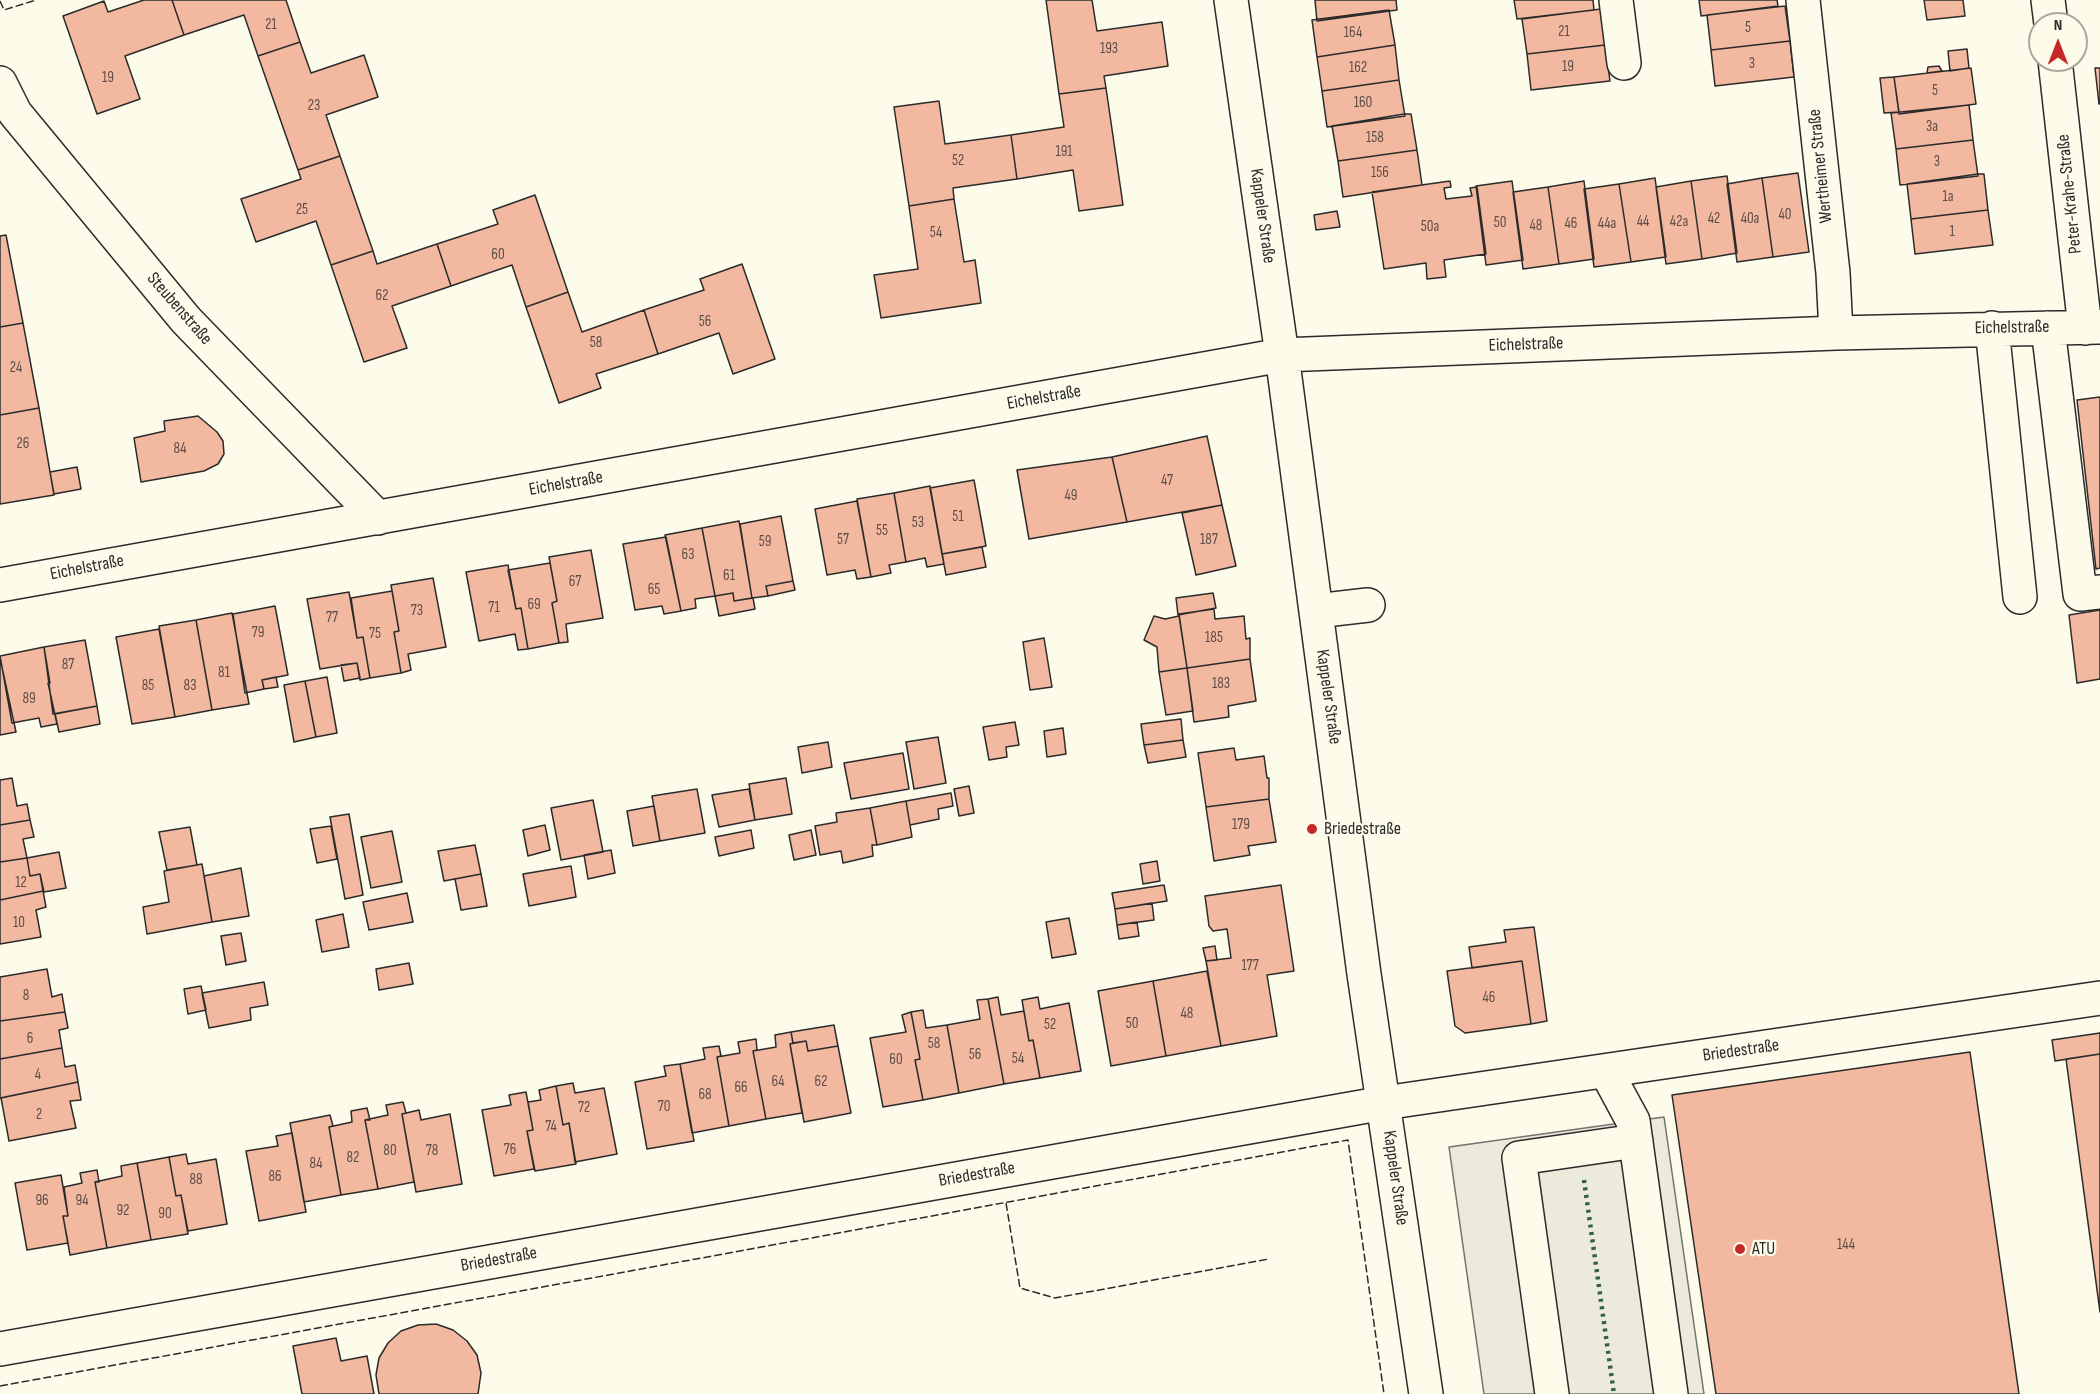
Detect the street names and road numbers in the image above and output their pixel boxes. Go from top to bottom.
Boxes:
street label: Wertheimer Straße [1804,108,1838,224]
street label: Peter-Krahe-Straße [2053,133,2087,255]
street label: Kappeler Straße [1245,167,1279,265]
street label: Steubenstraße [142,268,216,350]
street label: Eichelstraße [1974,317,2050,339]
street label: Eichelstraße [1488,333,1564,357]
street label: Eichelstraße [1005,381,1083,415]
street label: Eichelstraße [527,467,605,501]
street label: Eichelstraße [48,550,126,586]
street label: Kappeler Straße [1311,648,1345,746]
street label: Briedestraße [1701,1035,1781,1067]
street label: Kappeler Straße [1378,1129,1412,1227]
street label: Briedestraße [937,1158,1017,1192]
street label: Briedestraße [459,1243,539,1277]

